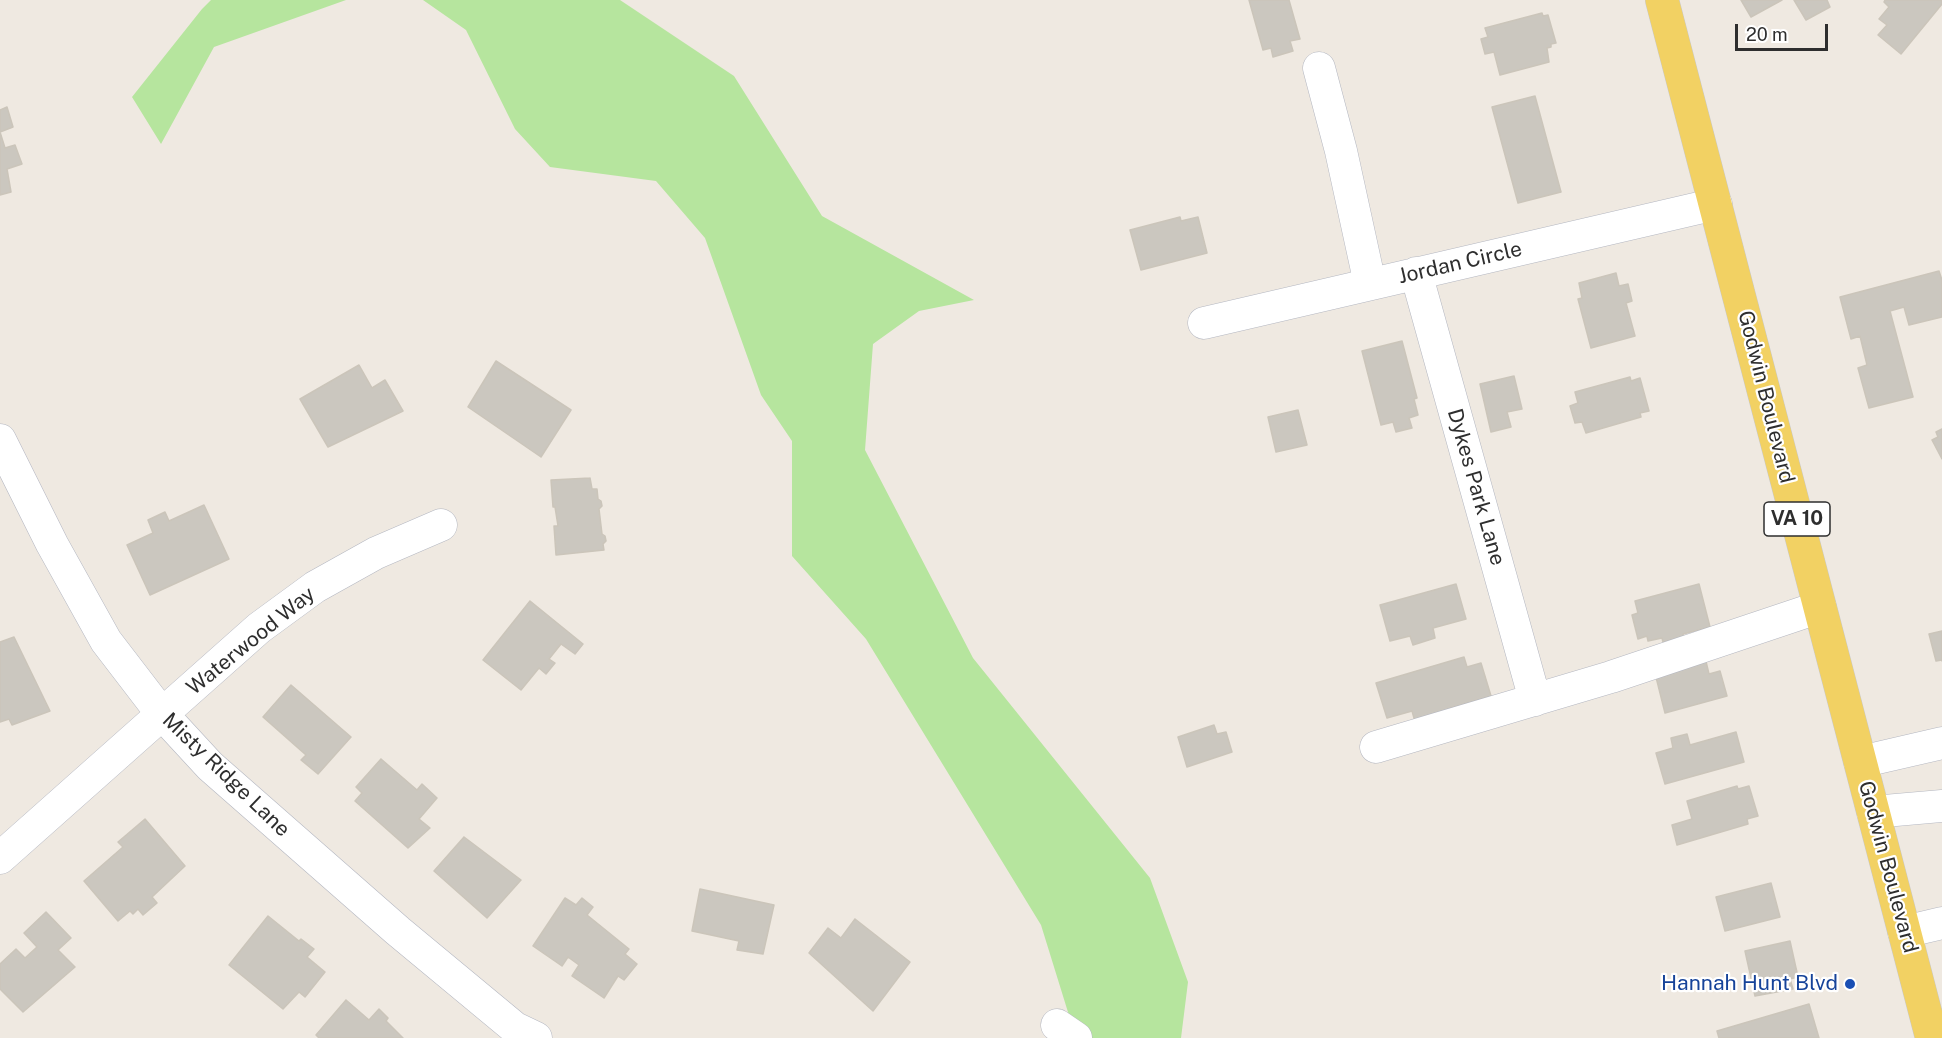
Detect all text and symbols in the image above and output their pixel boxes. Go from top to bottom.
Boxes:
scale bar [1738,12,1831,50]
text: 20 m [1746,24,1788,45]
street label: Jordan Circle [1396,237,1524,289]
street label: Godwin Boulevard [1732,308,1800,486]
street label: Dykes Park Lane [1442,406,1510,568]
road number: VA 10 [1764,502,1830,536]
street label: Waterwood Way [182,582,320,700]
street label: Misty Ridge Lane [157,708,295,842]
street label: Godwin Boulevard [1853,778,1923,956]
place label: Hannah Hunt Blvd [1661,971,1838,997]
marker: Hannah Hunt Blvd [1843,977,1857,991]

